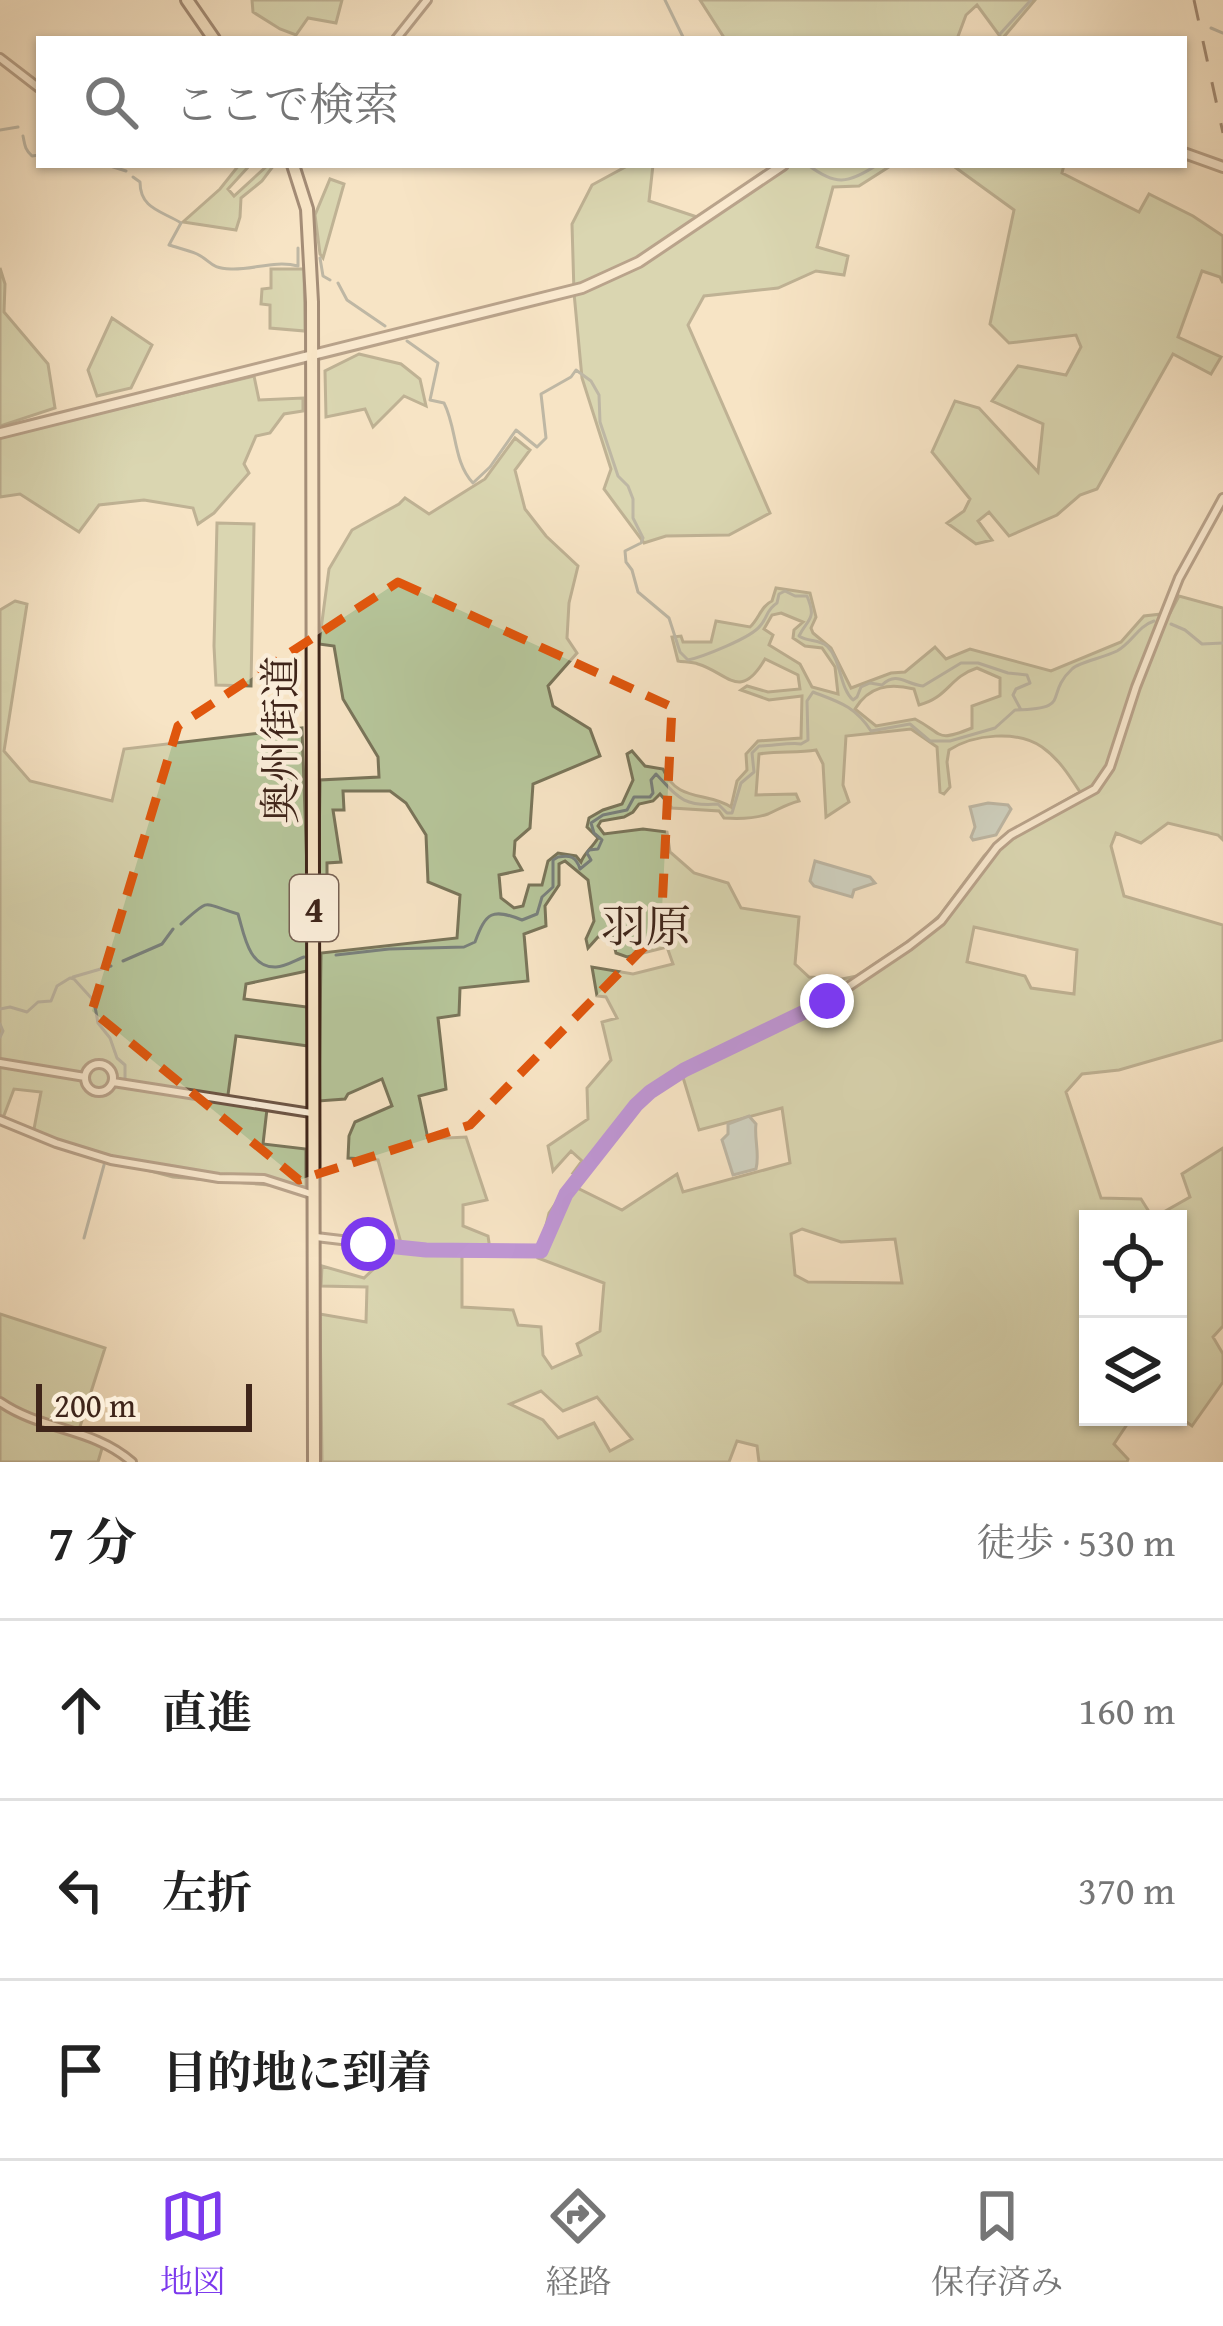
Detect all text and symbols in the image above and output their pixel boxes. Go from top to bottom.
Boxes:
search box [36,36,1187,168]
icon: search [78,69,144,135]
text: ここで検索 [174,71,399,136]
street label: 奥州街道 [249,656,310,824]
road number: 4 [290,875,338,941]
district label: 羽原 [601,893,691,958]
route end [800,974,854,1028]
map controls [1079,1210,1187,1426]
button: locate [1079,1210,1187,1318]
route start [341,1217,395,1271]
button: layers [1079,1318,1187,1426]
scale bar [36,1378,252,1431]
text: 200 m [54,1381,136,1429]
text: 7 分 [48,1504,137,1579]
text: 徒歩 · 530 m [977,1513,1175,1570]
icon: ahead [48,1677,114,1743]
text: 直進 [162,1679,252,1744]
text: 160 m [1078,1681,1175,1738]
icon: left [48,1857,114,1923]
text: 左折 [162,1859,252,1924]
text: 370 m [1078,1861,1175,1918]
icon: arrive [48,2037,114,2103]
text: 目的地に到着 [162,2039,432,2104]
tab: 地図 [160,2183,226,2305]
tab: 経路 [545,2183,611,2305]
tab: 保存済み [931,2183,1063,2305]

